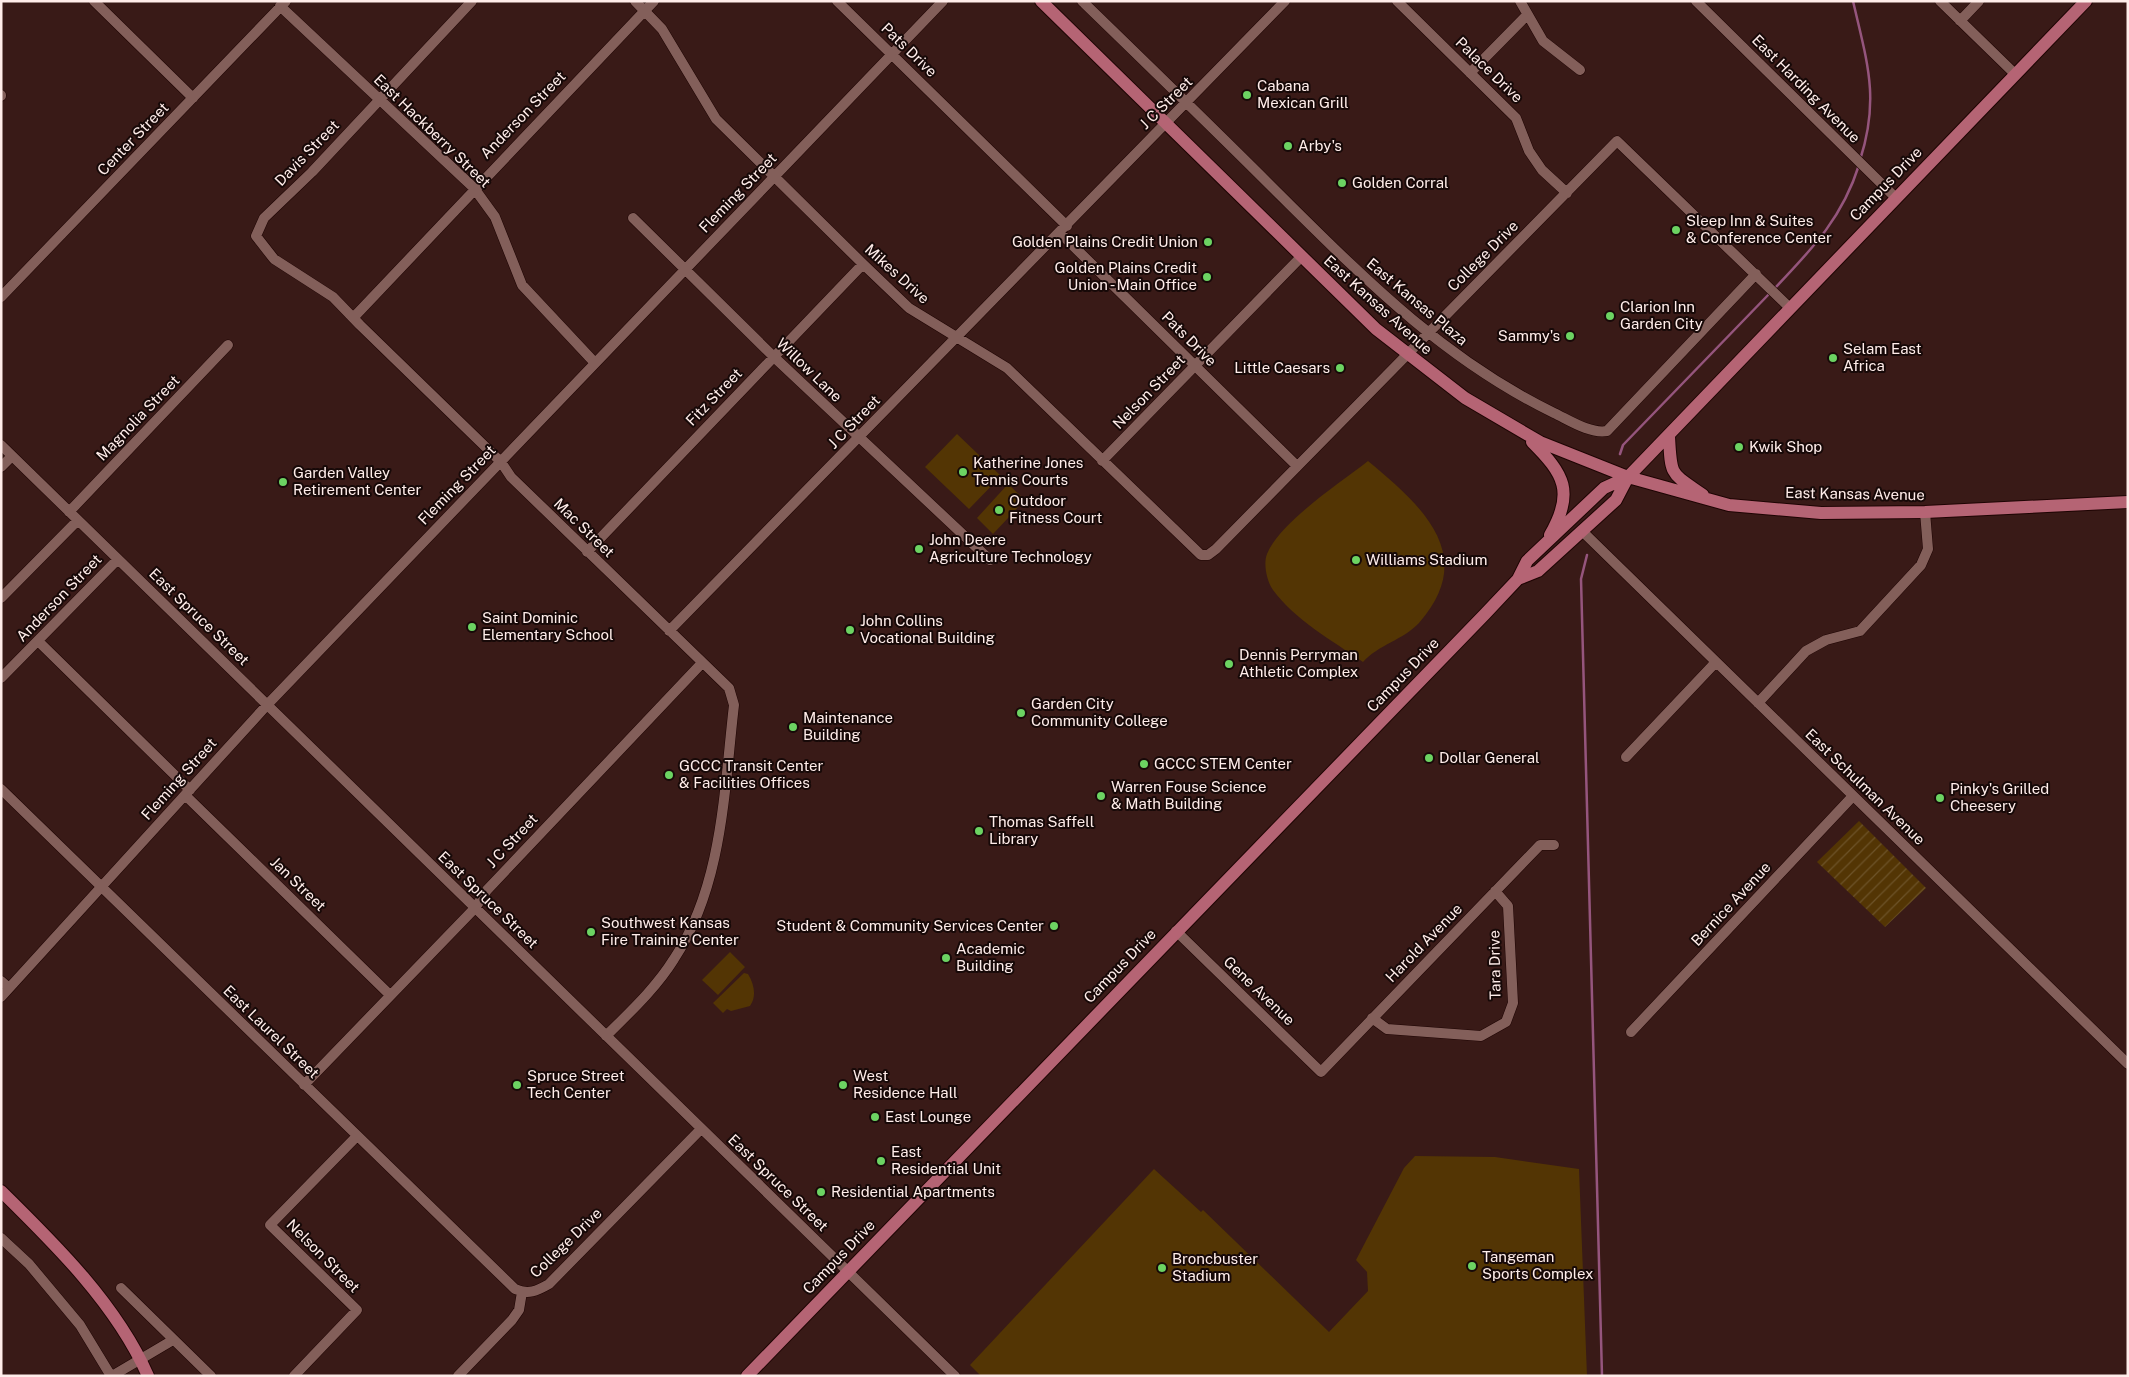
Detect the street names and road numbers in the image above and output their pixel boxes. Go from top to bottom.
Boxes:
street label: Pats Drive [878,19,941,80]
street label: East Harding Avenue [1749,31,1864,146]
street label: Palace Drive [1452,33,1526,106]
street label: Anderson Street [477,67,569,162]
street label: East Hackberry Street [371,71,494,191]
street label: J C Street [1136,73,1196,132]
street label: Center Street [94,99,172,179]
street label: Davis Street [271,116,342,189]
street label: Campus Drive [1846,143,1925,224]
street label: Fleming Street [695,149,780,236]
street label: College Drive [1444,217,1521,294]
street label: Mikes Drive [862,240,933,307]
street label: East Kansas Avenue [1321,252,1436,358]
street label: East Kansas Plaza [1364,255,1471,349]
street label: Pats Drive [1159,308,1220,369]
street label: Willow Lane [773,334,846,405]
street label: Nelson Street [1109,351,1188,432]
street label: Fitz Street [682,364,745,429]
street label: Magnolia Street [93,371,183,464]
street label: J C Street [824,391,883,452]
street label: Fleming Street [414,441,499,528]
street label: East Kansas Avenue [1785,484,1925,503]
street label: Mac Street [551,495,618,561]
street label: Anderson Street [13,550,105,645]
street label: East Spruce Street [146,565,253,669]
street label: Campus Drive [1363,634,1442,715]
street label: East Schulman Avenue [1802,725,1929,848]
street label: Fleming Street [138,734,220,823]
street label: J C Street [482,810,541,871]
street label: East Spruce Street [435,848,542,952]
street label: Jan Street [267,853,330,914]
street label: Bernice Avenue [1687,858,1774,949]
street label: Harold Avenue [1382,900,1465,985]
street label: Campus Drive [1080,925,1159,1006]
street label: Tara Drive [1485,930,1504,1000]
street label: Gene Avenue [1220,953,1298,1029]
street label: East Laurel Street [220,982,323,1082]
street label: East Spruce Street [725,1131,832,1235]
street label: College Drive [526,1204,605,1281]
street label: Nelson Street [283,1216,363,1296]
street label: Campus Drive [799,1216,878,1297]

